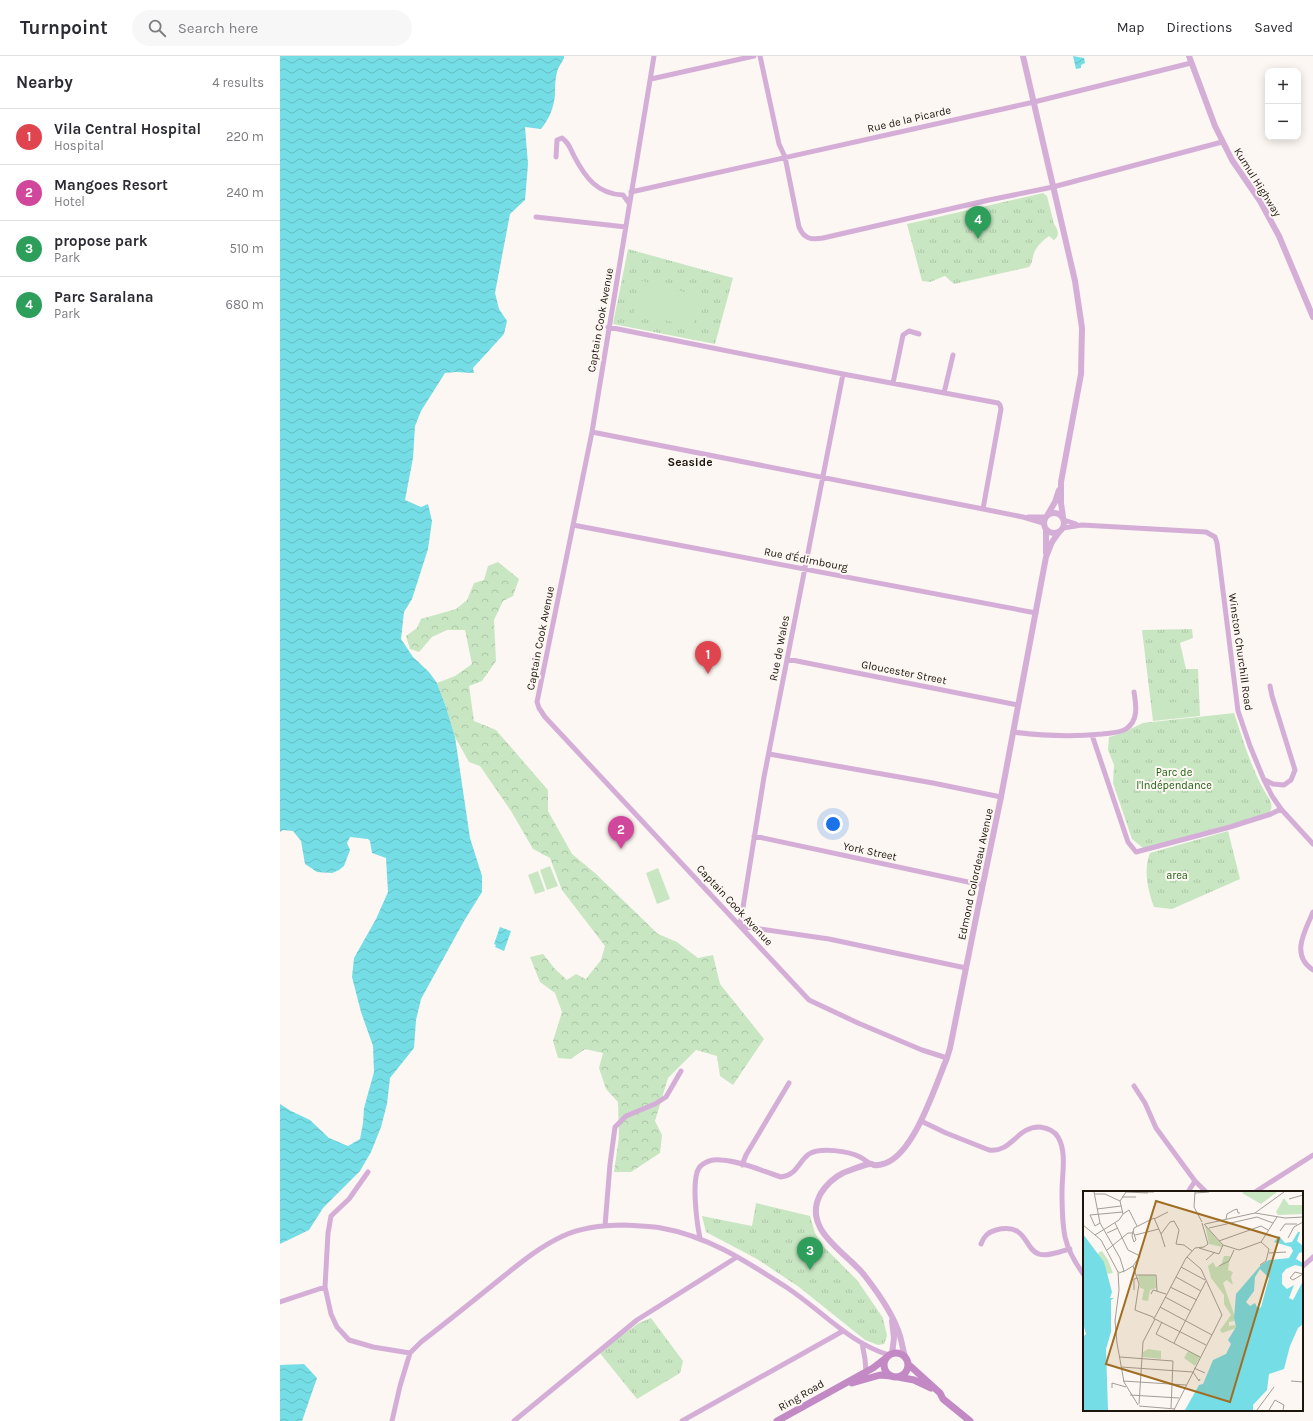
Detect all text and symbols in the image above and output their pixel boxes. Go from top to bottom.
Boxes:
search box [132,10,412,46]
text: Turnpoint [20,17,108,39]
icon: search [146,17,168,39]
text: Search here [178,19,258,37]
text: Map [1117,19,1145,36]
text: Directions [1167,19,1232,36]
text: Saved [1254,19,1293,36]
map controls [1265,68,1301,140]
button: + [1265,68,1301,104]
text: Nearby [16,72,73,92]
text: 4 results [212,75,264,90]
street label: Rue de la Picarde [866,103,953,135]
button: − [1265,104,1301,140]
text: Vila Central Hospital [54,120,201,138]
text: 1 [27,129,31,144]
text: 220 m [226,129,264,144]
text: Hospital [54,138,104,153]
street label: Kumul Highway [1231,145,1284,219]
text: Mangoes Resort [54,176,168,194]
text: 2 [25,185,33,200]
text: 240 m [226,185,264,200]
text: Hotel [54,194,85,209]
pin: 4 [965,206,991,239]
text: propose park [54,232,148,250]
text: 3 [25,241,33,256]
text: 510 m [229,241,264,256]
text: Park [54,250,80,265]
street label: Captain Cook Avenue [585,267,616,373]
text: Parc Saralana [54,288,154,306]
text: 4 [25,297,33,312]
text: 680 m [226,297,264,312]
text: Park [54,306,80,321]
district label: Seaside [667,455,713,469]
street label: Rue d'Édimbourg [763,543,850,574]
street label: Captain Cook Avenue [524,585,557,691]
street label: Winston Churchill Road [1226,592,1255,712]
street label: Rue de Wales [767,614,792,682]
pin: 1 [695,641,721,674]
street label: Gloucester Street [860,658,948,687]
park label: Parc de l'Indépendance [1136,766,1212,792]
street label: Edmond Colordeau Avenue [955,807,996,941]
your location [823,814,843,834]
pin: 2 [608,816,634,849]
street label: York Street [842,839,898,863]
street label: Captain Cook Avenue [694,862,776,949]
park label: area [1166,869,1188,882]
inset map [1083,1191,1303,1411]
pin: 3 [797,1237,823,1270]
street label: Ring Road [776,1377,827,1414]

